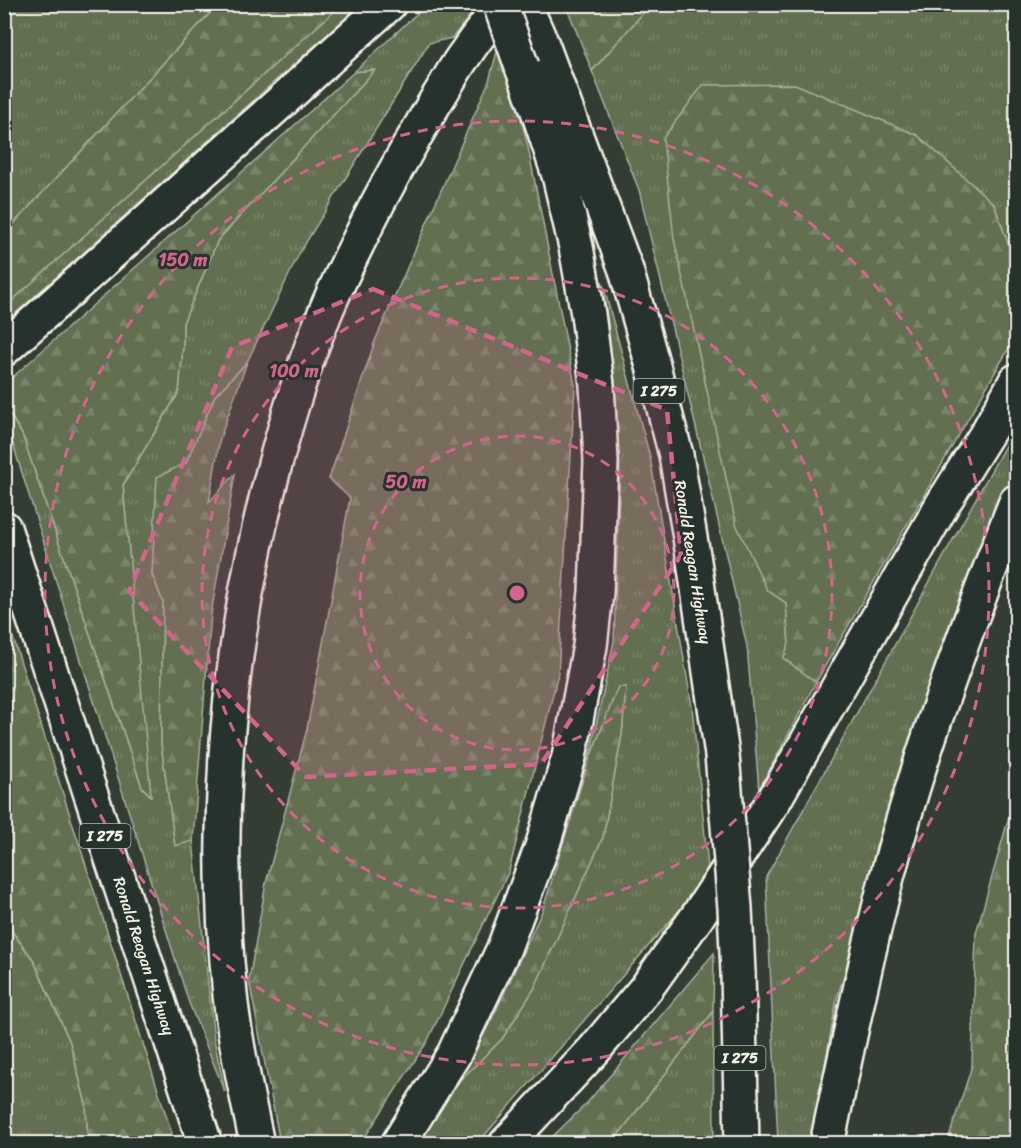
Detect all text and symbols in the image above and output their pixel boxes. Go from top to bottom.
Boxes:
text: 150 m [159,244,207,276]
text: 100 m [270,355,319,387]
road number: I 275 [634,379,684,403]
text: 50 m [386,466,427,498]
street label: Ronald Reagan Highway [666,478,720,647]
centre of rings [507,583,527,603]
road number: I 275 [80,824,130,848]
street label: Ronald Reagan Highway [105,873,184,1040]
road number: I 275 [714,1046,766,1070]

